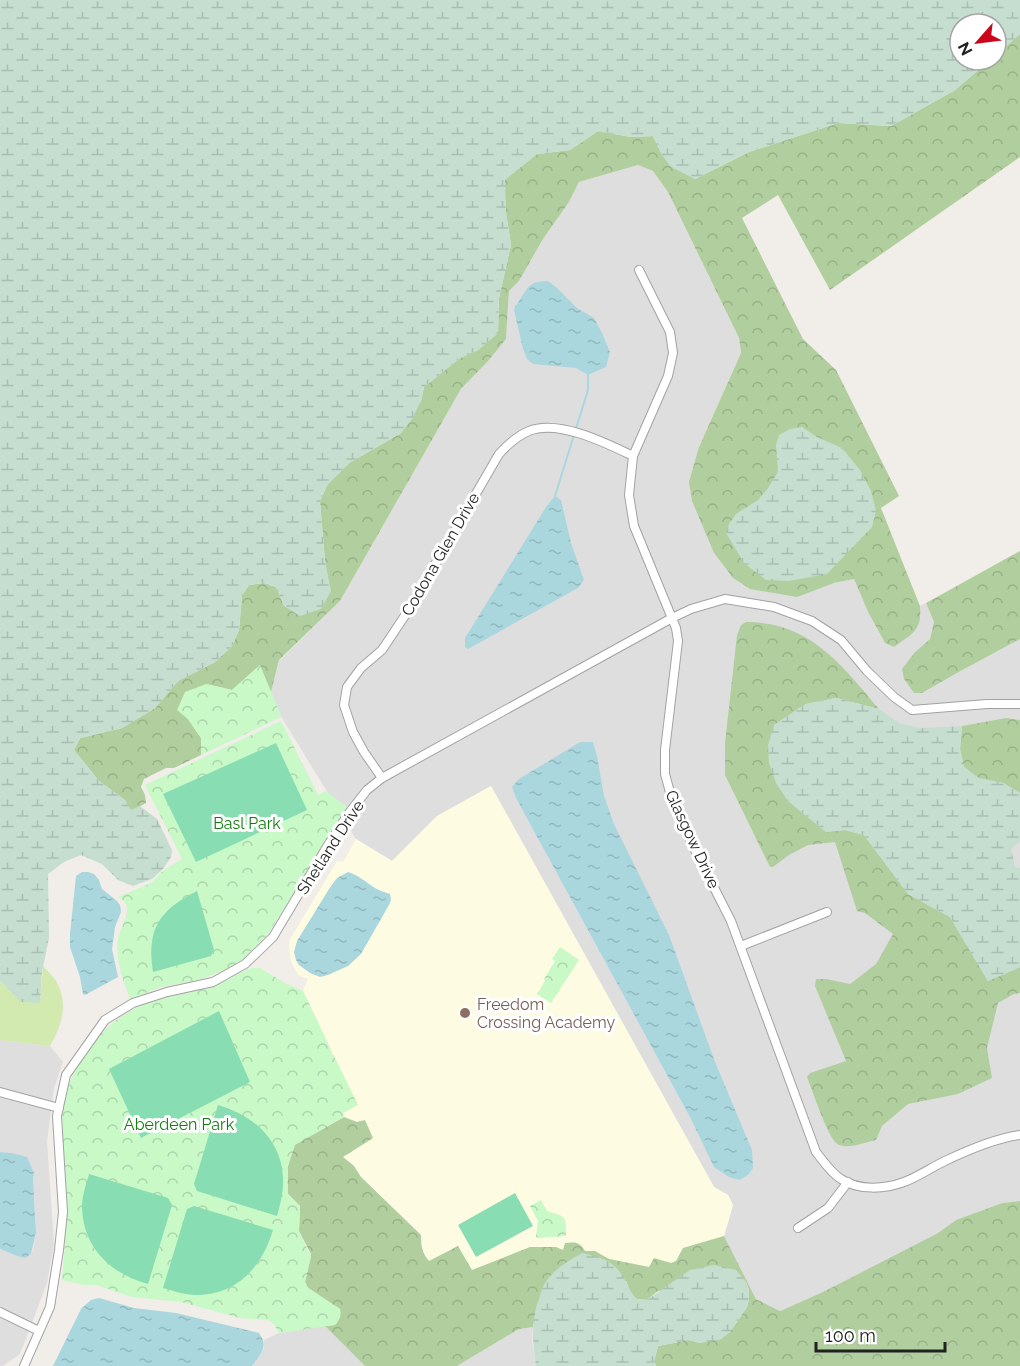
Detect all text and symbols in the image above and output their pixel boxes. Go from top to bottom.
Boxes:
north arrow [948,12,1008,72]
text: N [954,39,976,59]
street label: Codona Glen Drive [397,489,483,619]
street label: Glasgow Drive [661,787,724,891]
street label: Shetland Drive [293,797,368,898]
park label: Basl Park [213,814,281,833]
place label: Freedom Crossing Academy [477,995,616,1032]
marker: Freedom Crossing Academy [458,1006,472,1020]
park label: Aberdeen Park [124,1115,235,1134]
scale bar [816,1315,945,1353]
text: 100 m [825,1325,876,1346]

